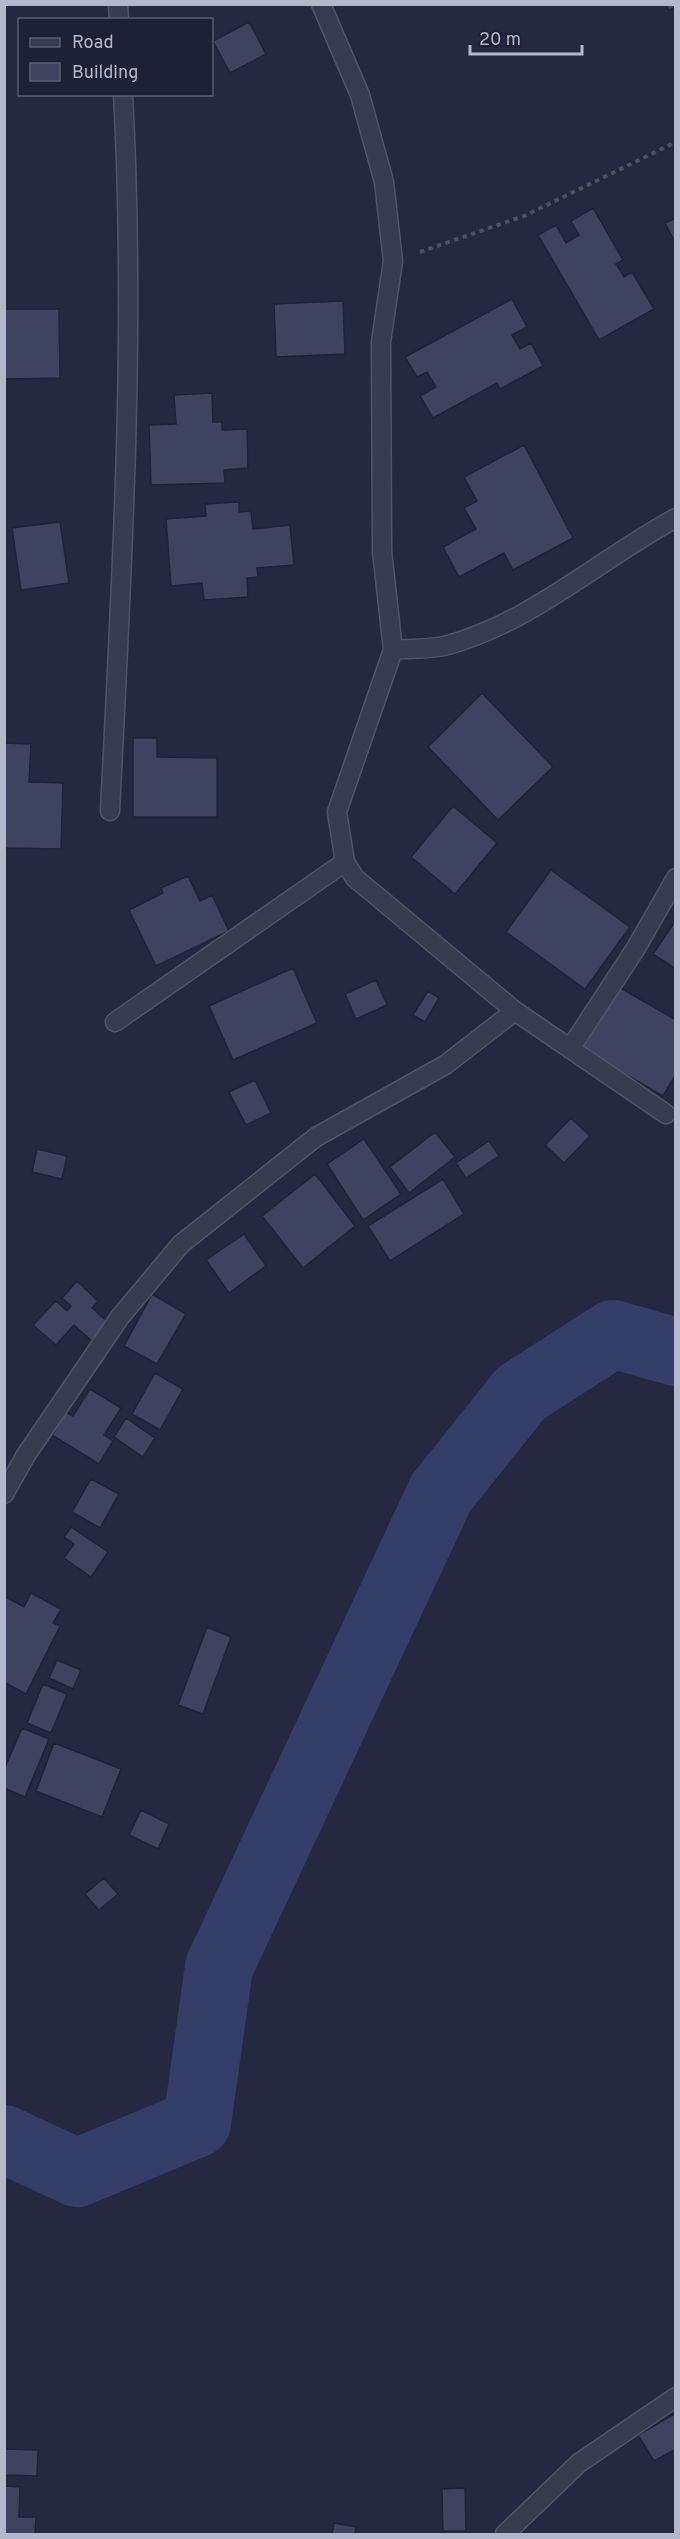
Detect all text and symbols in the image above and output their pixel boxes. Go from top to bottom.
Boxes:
legend [18,18,213,96]
scale bar [470,18,582,56]
text: 20 m [479,29,521,52]
text: Road [72,32,114,55]
text: Building [72,62,138,85]

